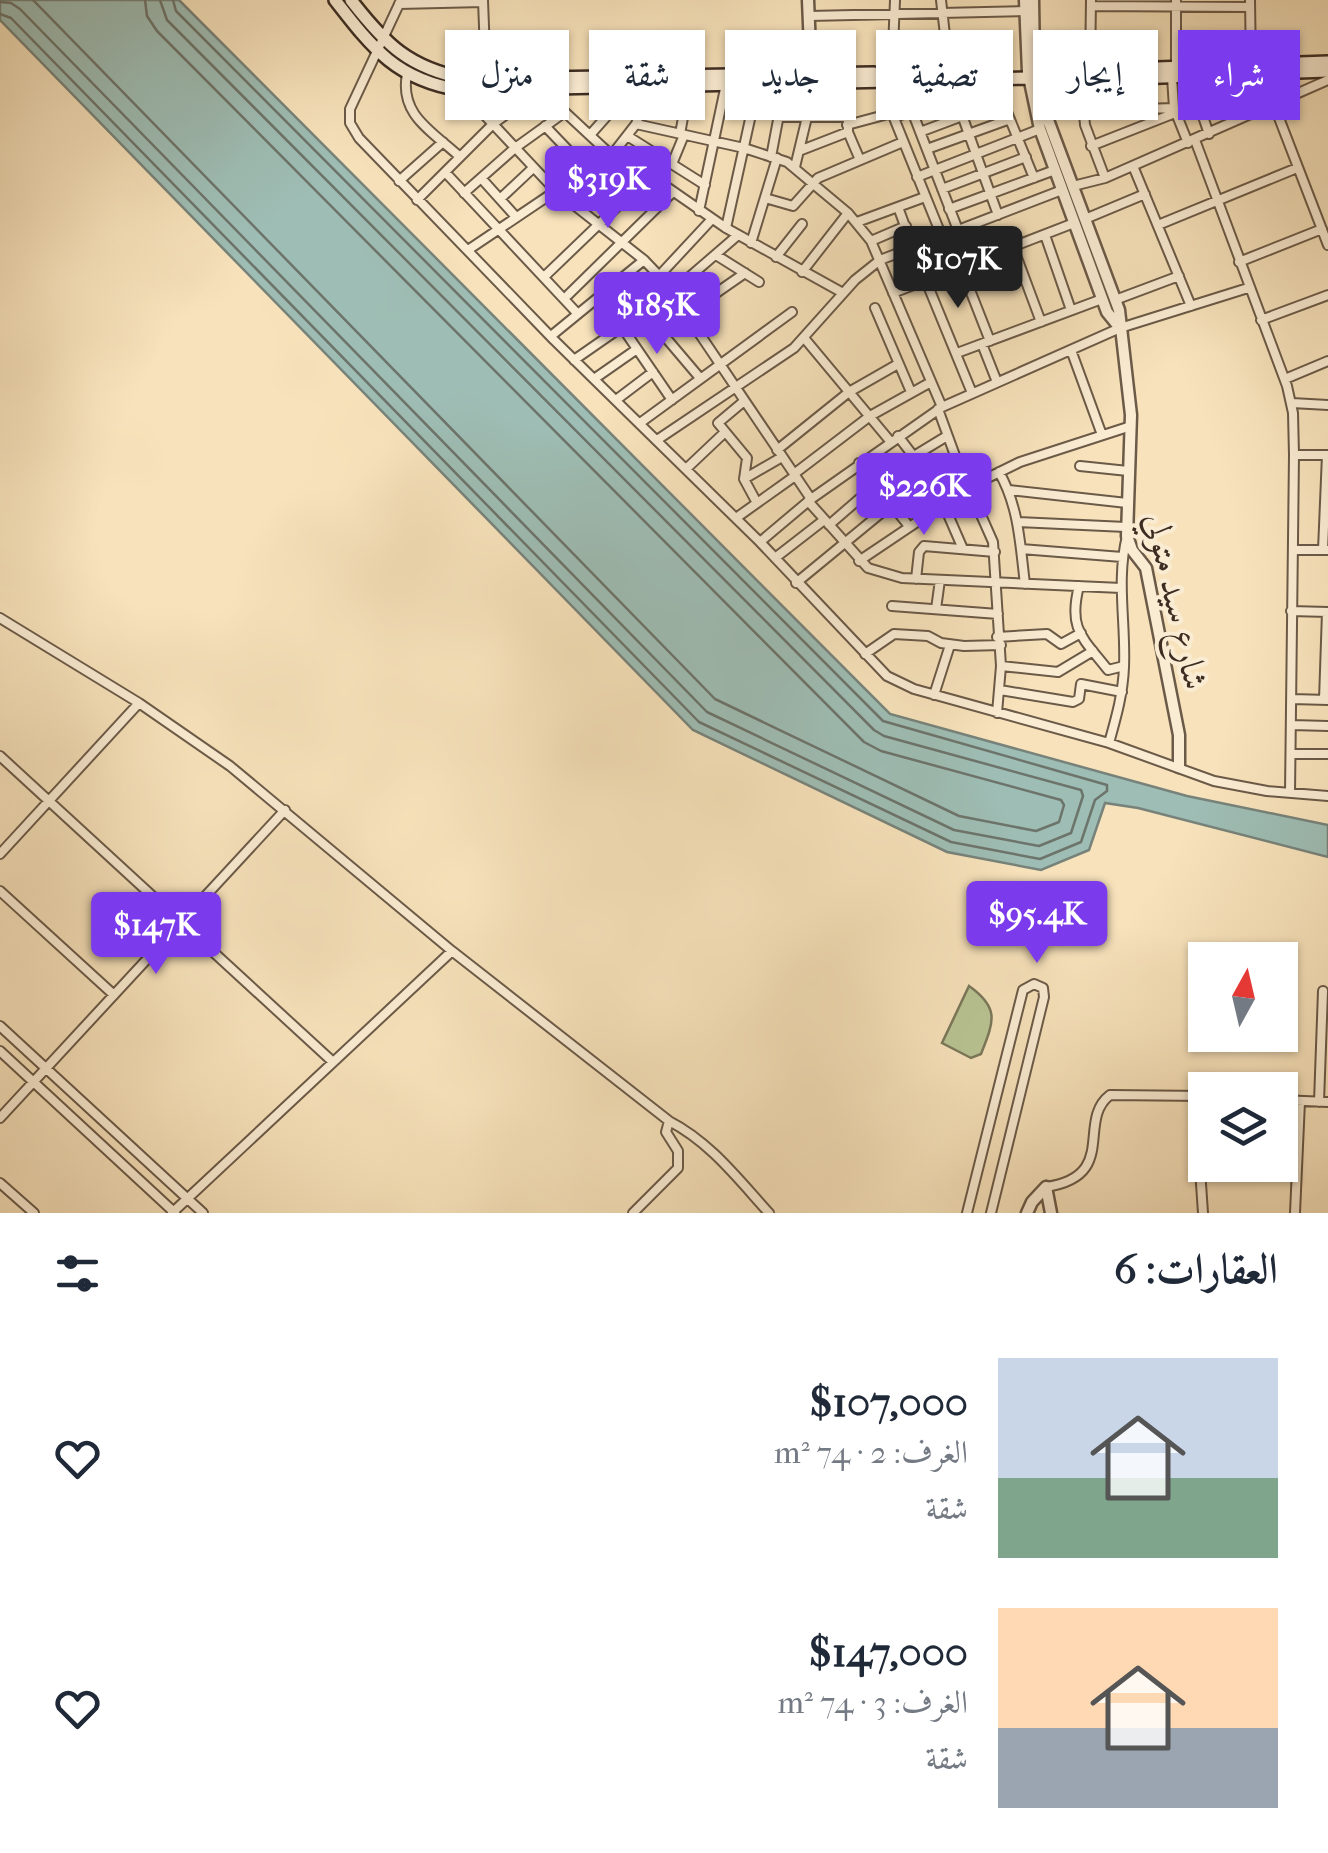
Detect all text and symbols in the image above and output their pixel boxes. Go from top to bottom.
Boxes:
chip: منزل [445,30,569,120]
chip: شقة [589,30,705,120]
chip: جديد [725,30,856,120]
chip: تصفية [876,30,1013,120]
chip: إيجار [1033,30,1158,120]
chip: شراء [1178,30,1300,120]
pin: $319K [538,146,678,231]
text: $319K [567,160,649,197]
pin: $107K [888,226,1028,311]
text: $107K [915,240,1001,277]
pin: $185K [587,272,727,357]
text: $185K [616,286,698,323]
pin: $226K [854,453,994,538]
text: $226K [878,467,970,504]
street label: شارع سيد متولي [1128,509,1217,695]
pin: $95.4K [956,881,1118,966]
pin: $147K [86,892,226,977]
text: $95.4K [988,895,1086,932]
text: $147K [113,906,199,943]
north arrow [1188,942,1298,1052]
map controls [1188,942,1298,1182]
button: layers [1188,1072,1298,1182]
text: العقارات: 6 [1114,1245,1278,1294]
icon: filters [50,1246,105,1301]
text: $107,000 [809,1378,968,1427]
icon: home [1078,1398,1198,1518]
icon: heart [50,1431,105,1486]
text: الغرف: 2 · 74 m² [774,1434,968,1471]
text: شقة [926,1490,968,1527]
text: $147,000 [809,1628,968,1677]
icon: home [1078,1648,1198,1768]
icon: heart [50,1681,105,1736]
text: الغرف: 3 · 74 m² [777,1684,968,1721]
text: شقة [926,1740,968,1777]

